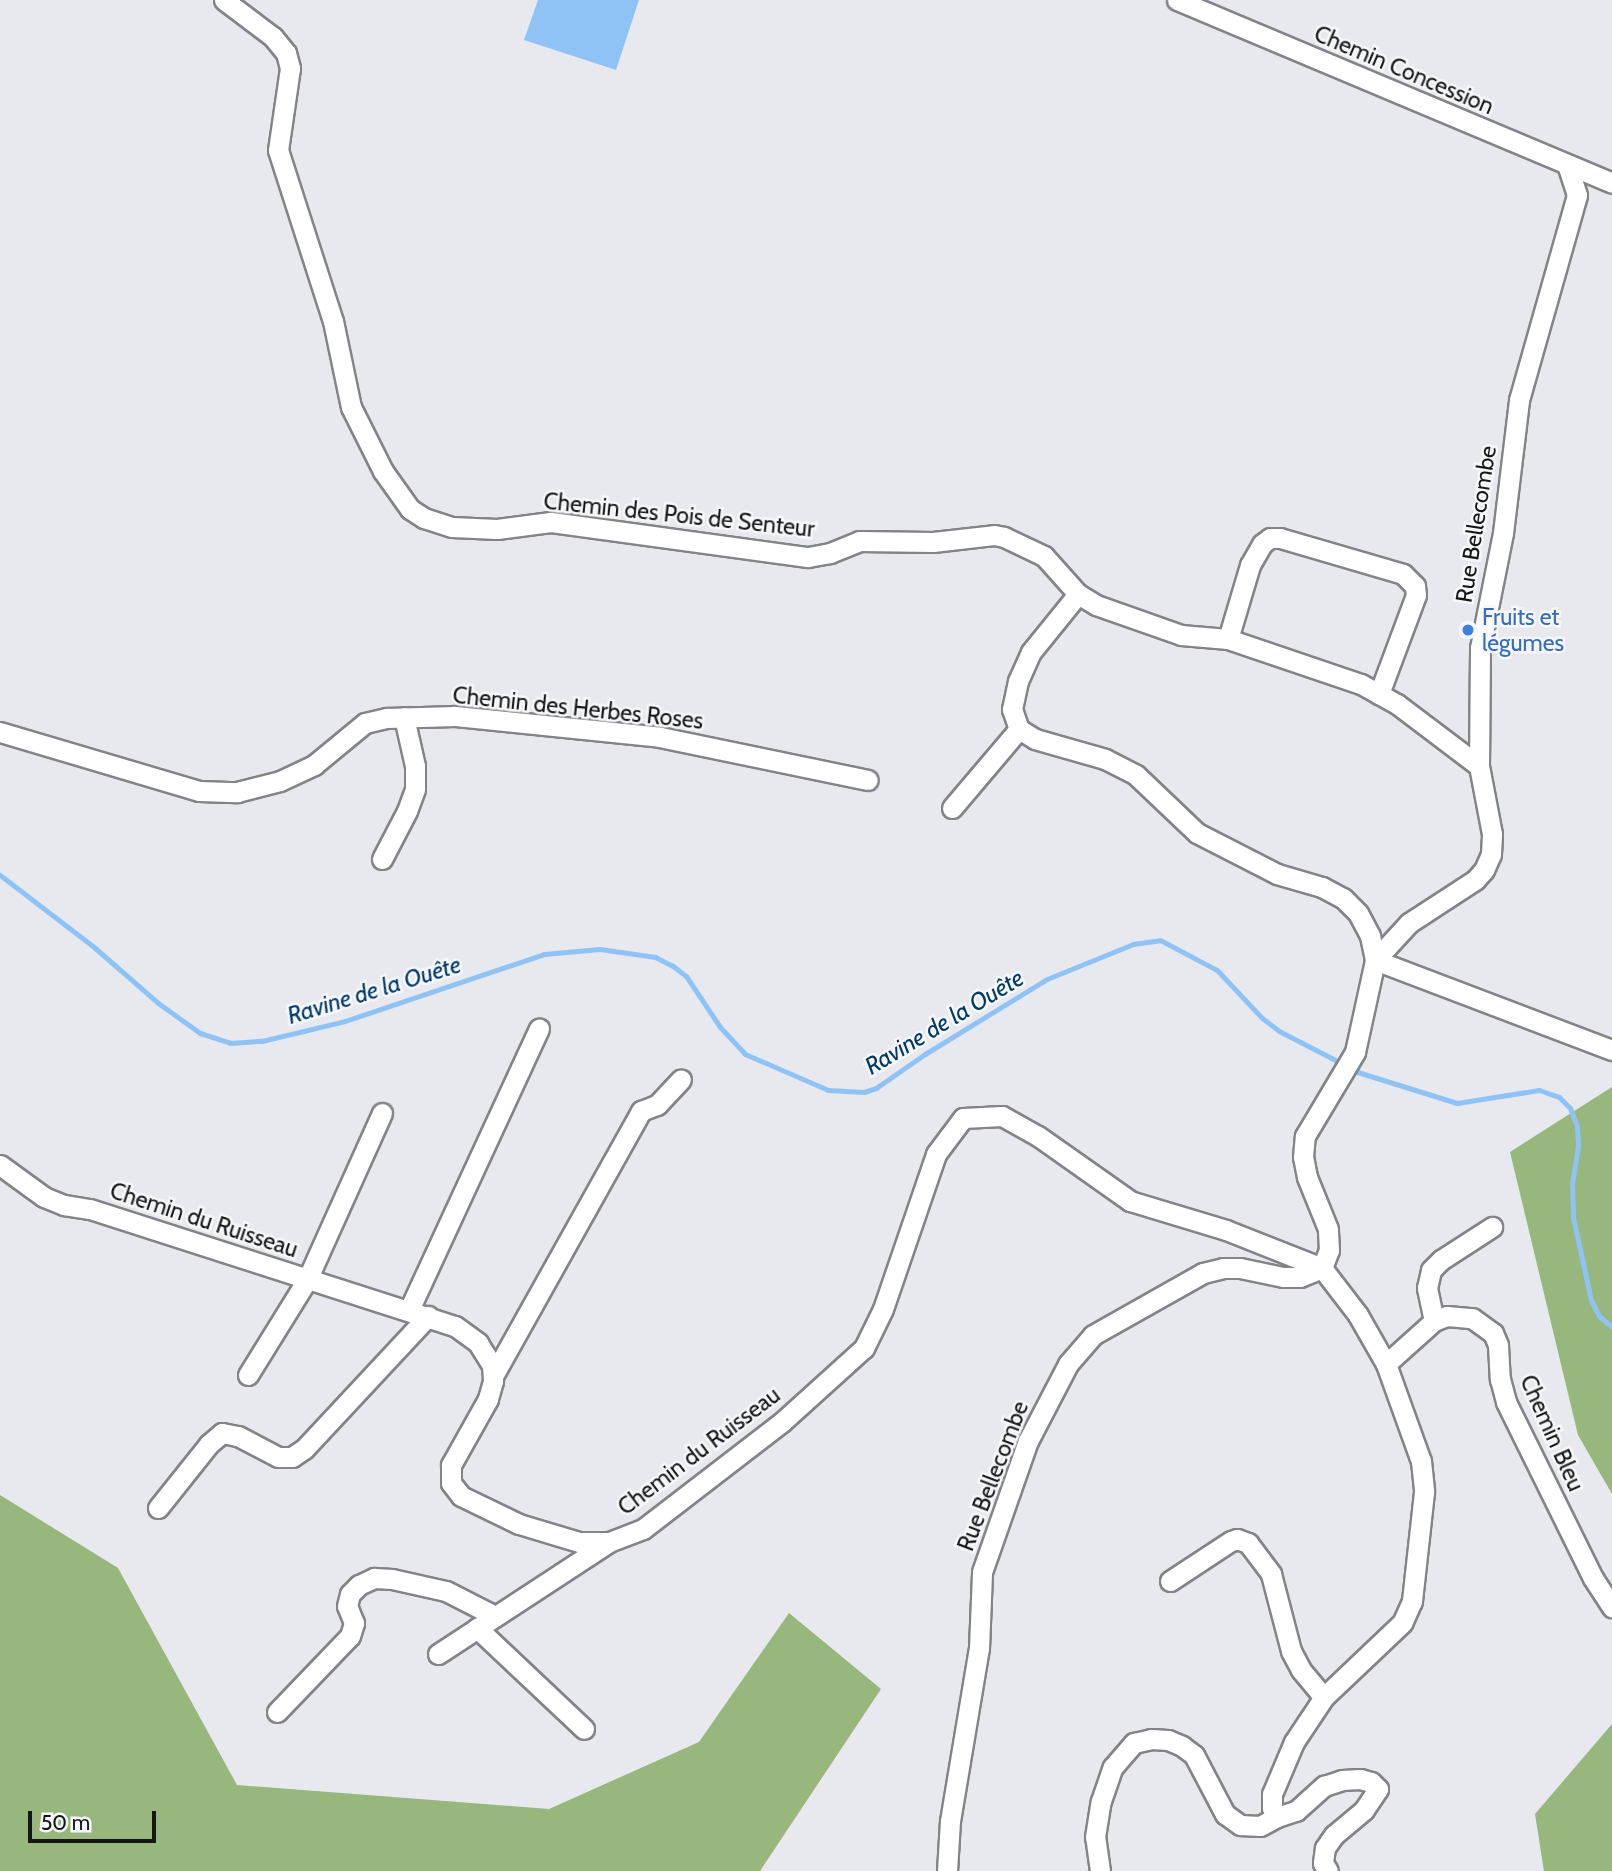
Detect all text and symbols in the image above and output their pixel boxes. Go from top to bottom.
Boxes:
street label: Chemin Concession [1310,20,1498,120]
street label: Rue Bellecombe [1450,444,1502,604]
street label: Chemin des Pois de Senteur [542,487,816,543]
place label: Fruits et légumes [1482,603,1564,657]
marker: Fruits et légumes [1460,622,1476,638]
street label: Chemin des Herbes Roses [451,681,705,735]
water label: Ravine de la Ouête [284,950,464,1030]
water label: Ravine de la Ouête [859,963,1029,1081]
street label: Chemin du Ruisseau [107,1177,301,1263]
street label: Chemin Bleu [1514,1371,1590,1495]
street label: Chemin du Ruisseau [612,1381,786,1521]
street label: Rue Bellecombe [952,1397,1034,1555]
scale bar [32,1798,159,1842]
text: 50 m [41,1810,90,1835]

